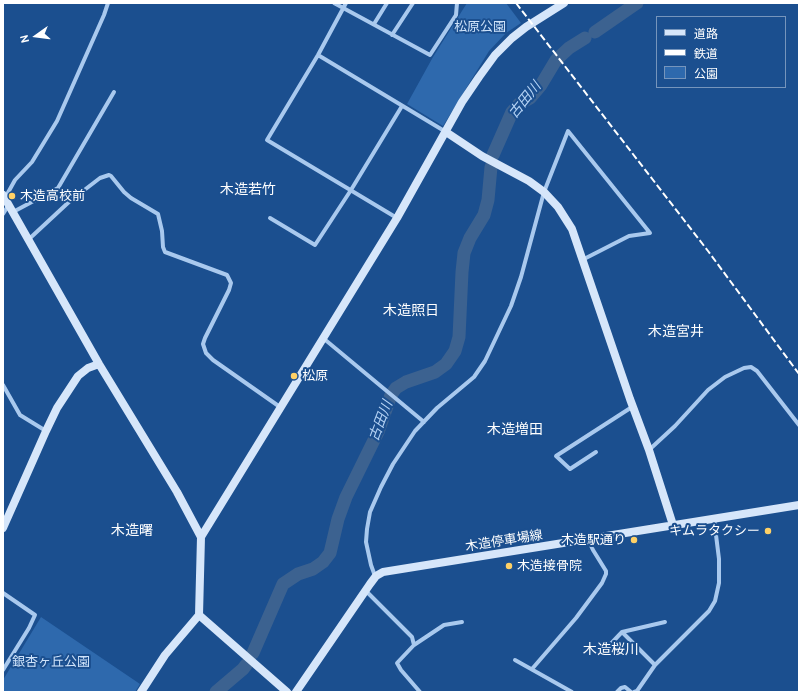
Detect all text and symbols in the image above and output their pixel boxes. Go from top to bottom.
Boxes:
north arrow [16,16,56,56]
legend [656,16,786,88]
park label: 松原公園 [454,19,506,35]
text: 道路 [694,26,718,41]
text: N [17,33,32,44]
text: 鉄道 [694,46,718,61]
text: 公園 [694,66,718,81]
water label: 古田川 [505,78,545,122]
district label: 木造若竹 [220,182,276,198]
place label: 木造高校前 [20,188,85,204]
marker: 木造高校前 [7,191,17,201]
district label: 木造照日 [383,303,439,319]
district label: 木造宮井 [648,324,704,340]
place label: 松原 [302,368,328,384]
marker: 松原 [289,371,299,381]
water label: 古田川 [366,398,396,444]
district label: 木造増田 [487,422,543,438]
district label: 木造曙 [111,523,153,539]
place label: キムラタクシー [669,523,760,539]
marker: キムラタクシー [763,526,773,536]
street label: 木造停車場線 [464,527,544,555]
place label: 木造駅通り [561,532,626,548]
marker: 木造駅通り [629,535,639,545]
place label: 木造接骨院 [517,558,582,574]
marker: 木造接骨院 [504,561,514,571]
district label: 木造桜川 [583,642,639,658]
park label: 銀杏ヶ丘公園 [12,654,90,670]

